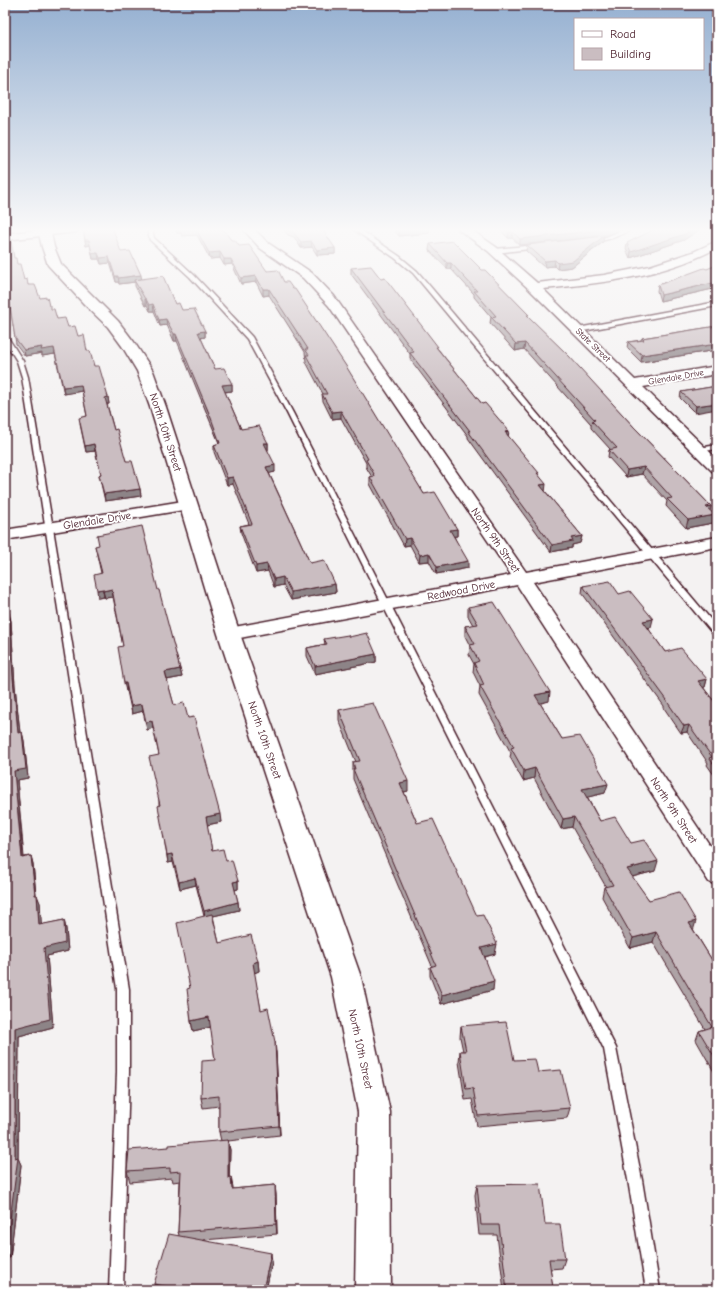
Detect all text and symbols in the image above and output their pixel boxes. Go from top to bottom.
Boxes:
legend [574,18,704,70]
text: Road [610,27,636,41]
text: Building [610,47,651,61]
street label: State Street [574,326,613,364]
street label: Glendale Drive [647,367,705,387]
street label: North 10th Street [147,391,185,474]
street label: North 9th Street [468,505,523,576]
street label: Glendale Drive [62,509,132,532]
street label: Redwood Drive [426,577,497,603]
street label: North 10th Street [245,700,284,782]
street label: North 9th Street [647,775,700,846]
street label: North 10th Street [346,1008,376,1091]

